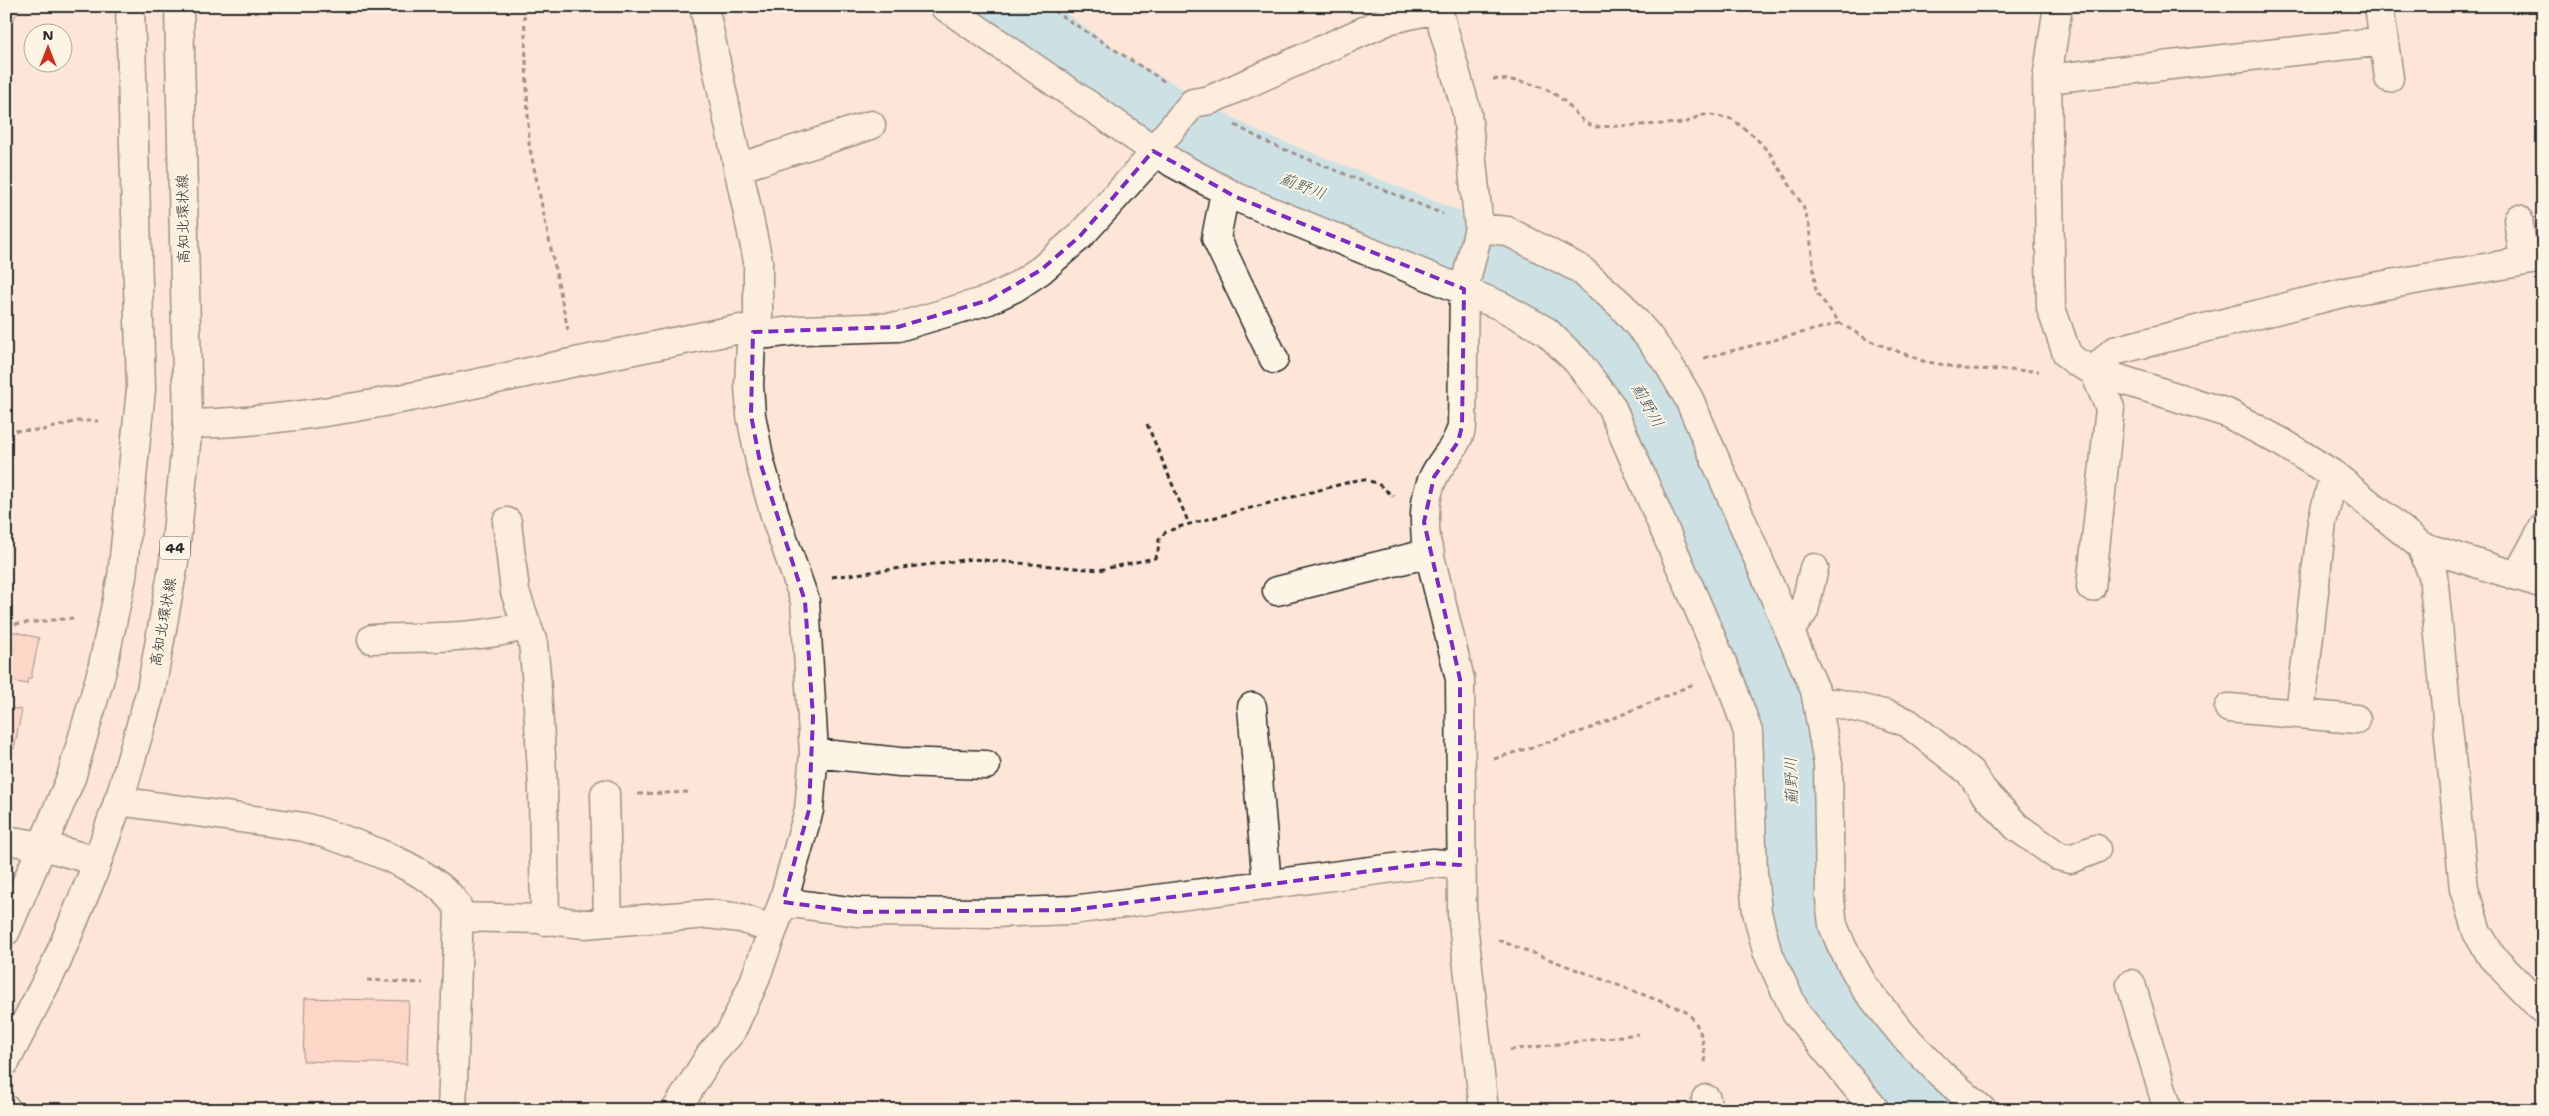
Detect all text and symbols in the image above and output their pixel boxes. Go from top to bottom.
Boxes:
north arrow [22,22,72,72]
text: N [42,26,54,44]
water label: 薊野川 [1277,168,1329,204]
street label: 高知北環状線 [172,174,194,264]
water label: 薊野川 [1627,379,1669,431]
road number: 44 [160,536,190,560]
street label: 高知北環状線 [145,576,181,668]
water label: 薊野川 [1780,757,1802,805]

